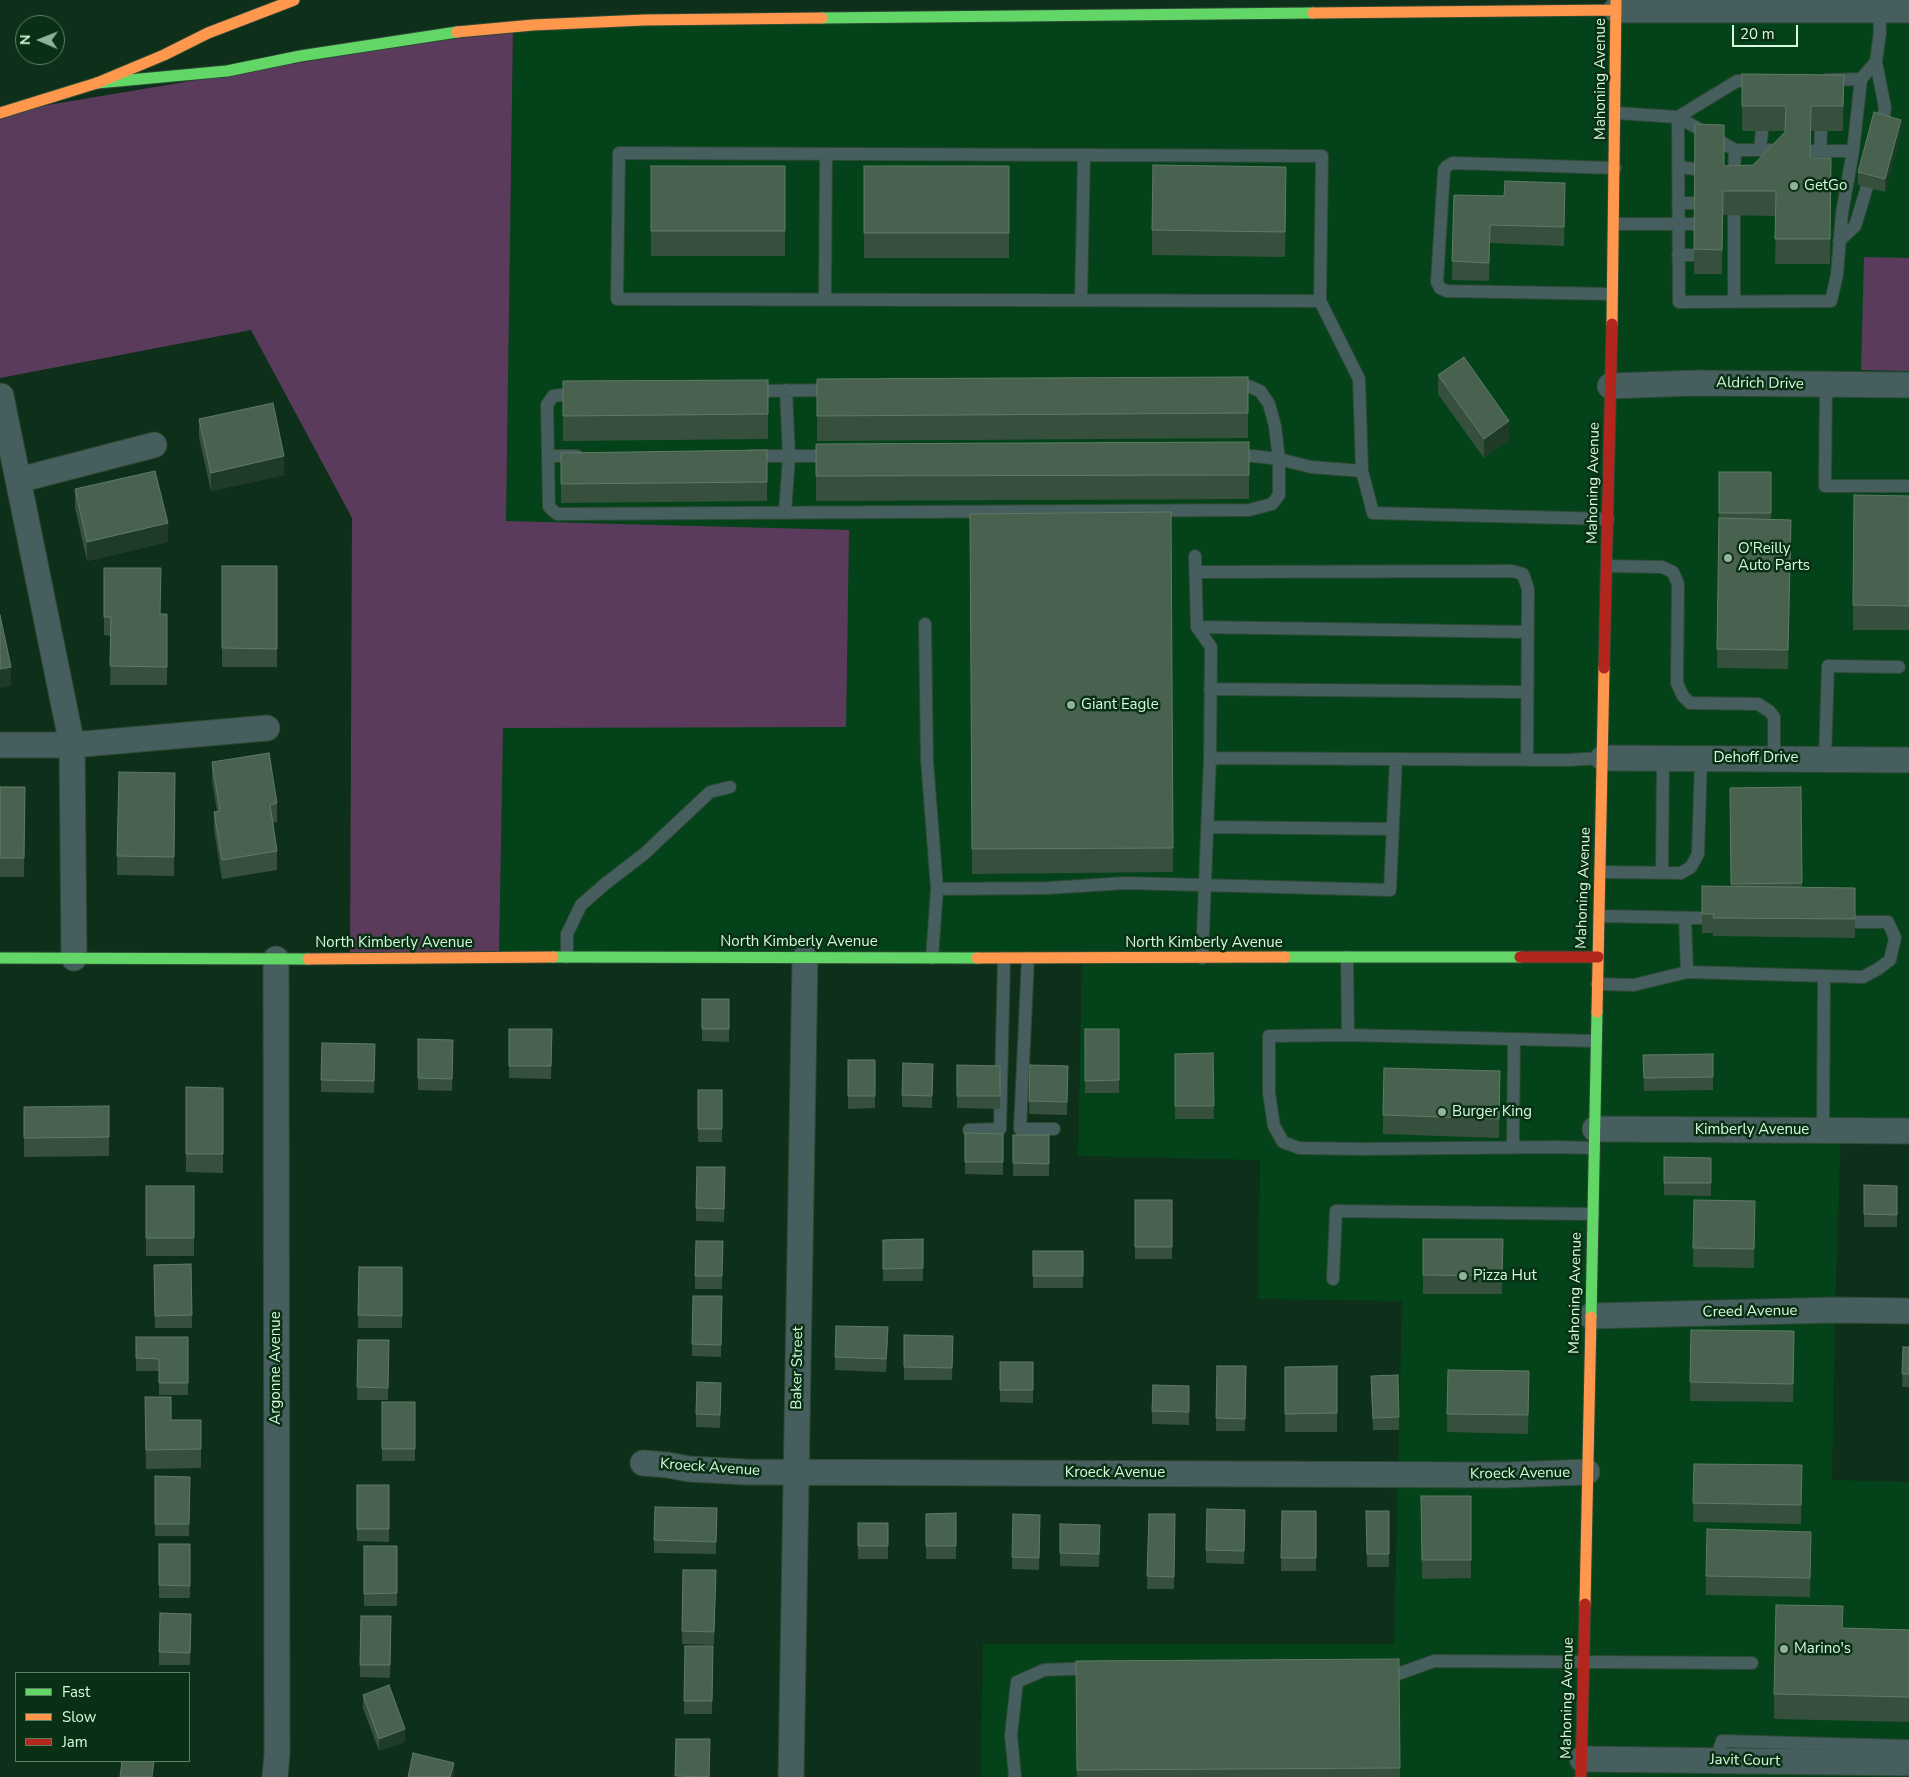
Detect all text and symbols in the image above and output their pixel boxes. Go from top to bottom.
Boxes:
north arrow [15,15,65,65]
scale bar [1734,15,1800,47]
street label: Mahoning Avenue [1592,18,1610,140]
text: 20 m [1740,24,1775,44]
text: N [16,34,35,45]
place label: GetGo [1804,177,1847,195]
marker: GetGo [1788,180,1800,192]
street label: Aldrich Drive [1716,374,1804,394]
street label: Mahoning Avenue [1584,422,1604,544]
place label: O'Reilly Auto Parts [1738,540,1810,575]
marker: O'Reilly Auto Parts [1722,552,1734,564]
place label: Giant Eagle [1081,696,1159,714]
marker: Giant Eagle [1065,699,1077,711]
street label: Dehoff Drive [1713,749,1799,767]
street label: Mahoning Avenue [1573,827,1595,949]
street label: North Kimberly Avenue [720,933,878,951]
street label: North Kimberly Avenue [315,934,473,952]
street label: North Kimberly Avenue [1125,934,1283,952]
place label: Burger King [1452,1103,1532,1121]
marker: Burger King [1436,1106,1448,1118]
street label: Kimberly Avenue [1695,1121,1809,1139]
street label: Mahoning Avenue [1566,1232,1586,1354]
place label: Pizza Hut [1473,1267,1537,1285]
marker: Pizza Hut [1457,1270,1469,1282]
street label: Creed Avenue [1702,1302,1798,1322]
street label: Argonne Avenue [267,1311,285,1425]
street label: Baker Street [788,1326,808,1410]
street label: Kroeck Avenue [659,1456,761,1480]
street label: Kroeck Avenue [1065,1464,1165,1482]
street label: Kroeck Avenue [1470,1464,1570,1484]
street label: Mahoning Avenue [1558,1637,1578,1759]
place label: Marino's [1794,1640,1851,1658]
marker: Marino's [1778,1643,1790,1655]
legend [15,1672,190,1762]
text: Fast [62,1682,90,1702]
text: Slow [62,1707,96,1727]
text: Jam [62,1732,88,1752]
street label: Javit Court [1710,1751,1780,1771]

